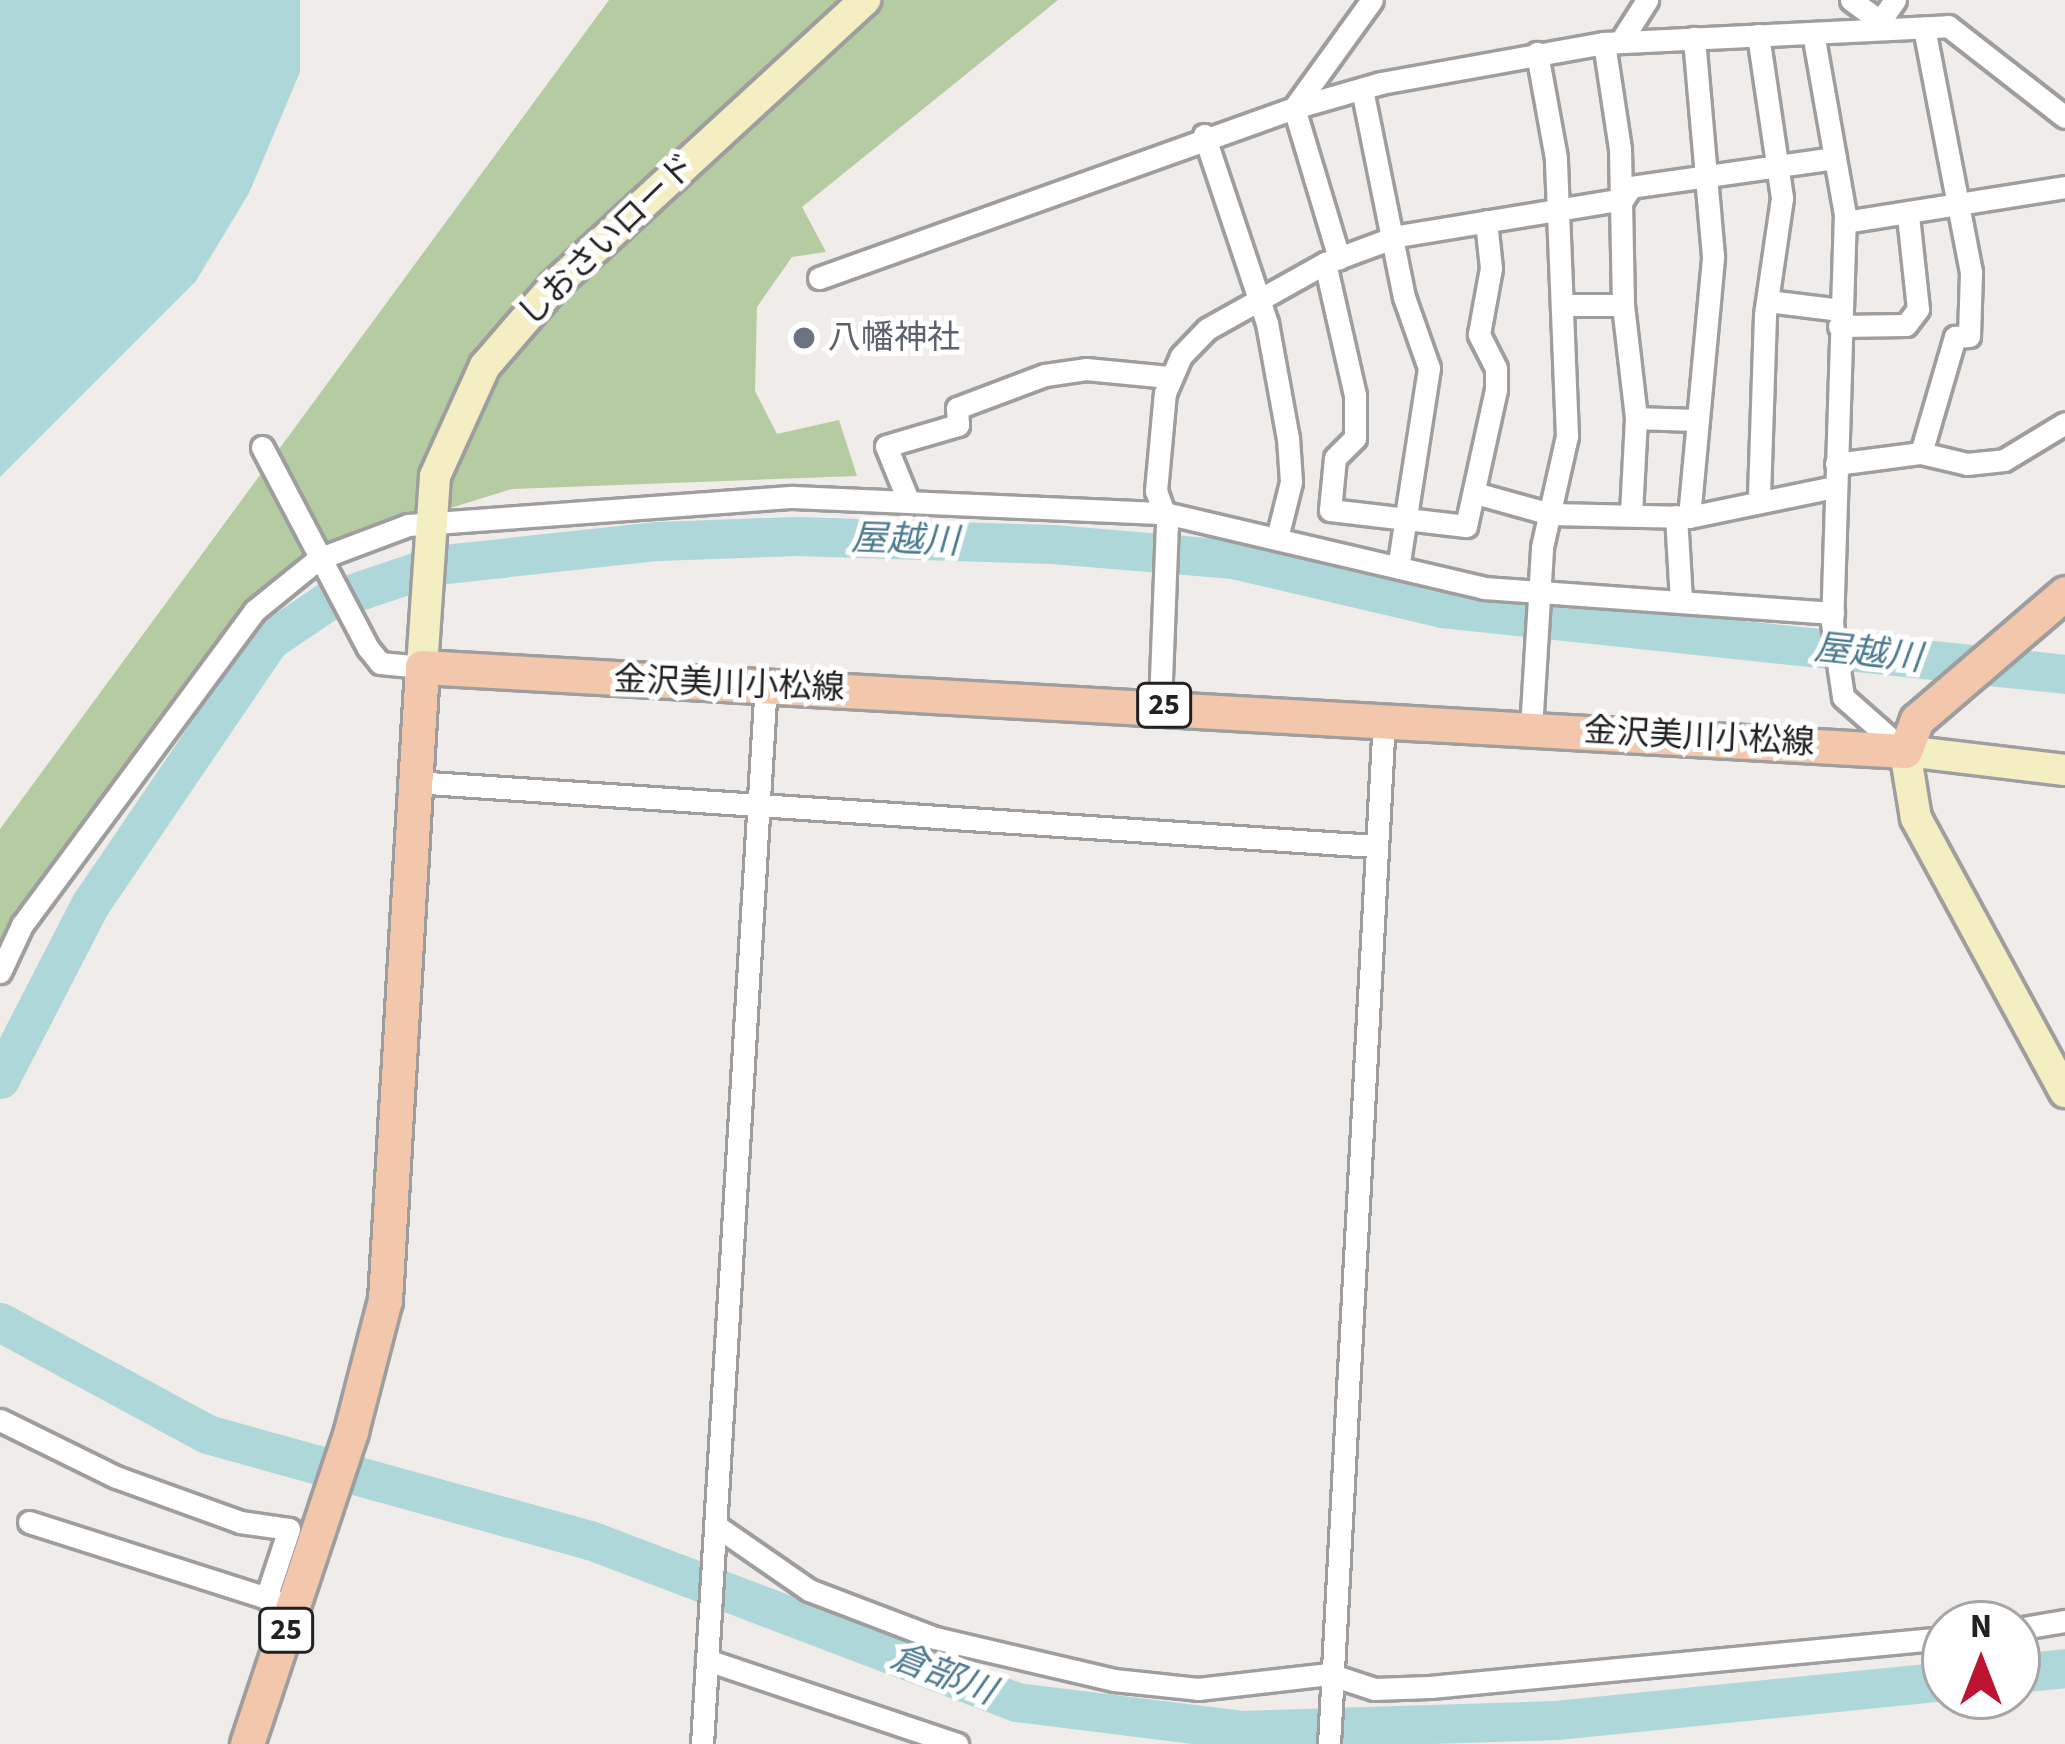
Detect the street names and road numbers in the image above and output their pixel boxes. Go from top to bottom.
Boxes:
street label: しおさいロード [510,146,704,334]
street label: 金沢美川小松線 [613,660,845,708]
road number: 25 [1134,681,1194,729]
street label: 金沢美川小松線 [1583,711,1815,763]
road number: 25 [256,1606,316,1654]

